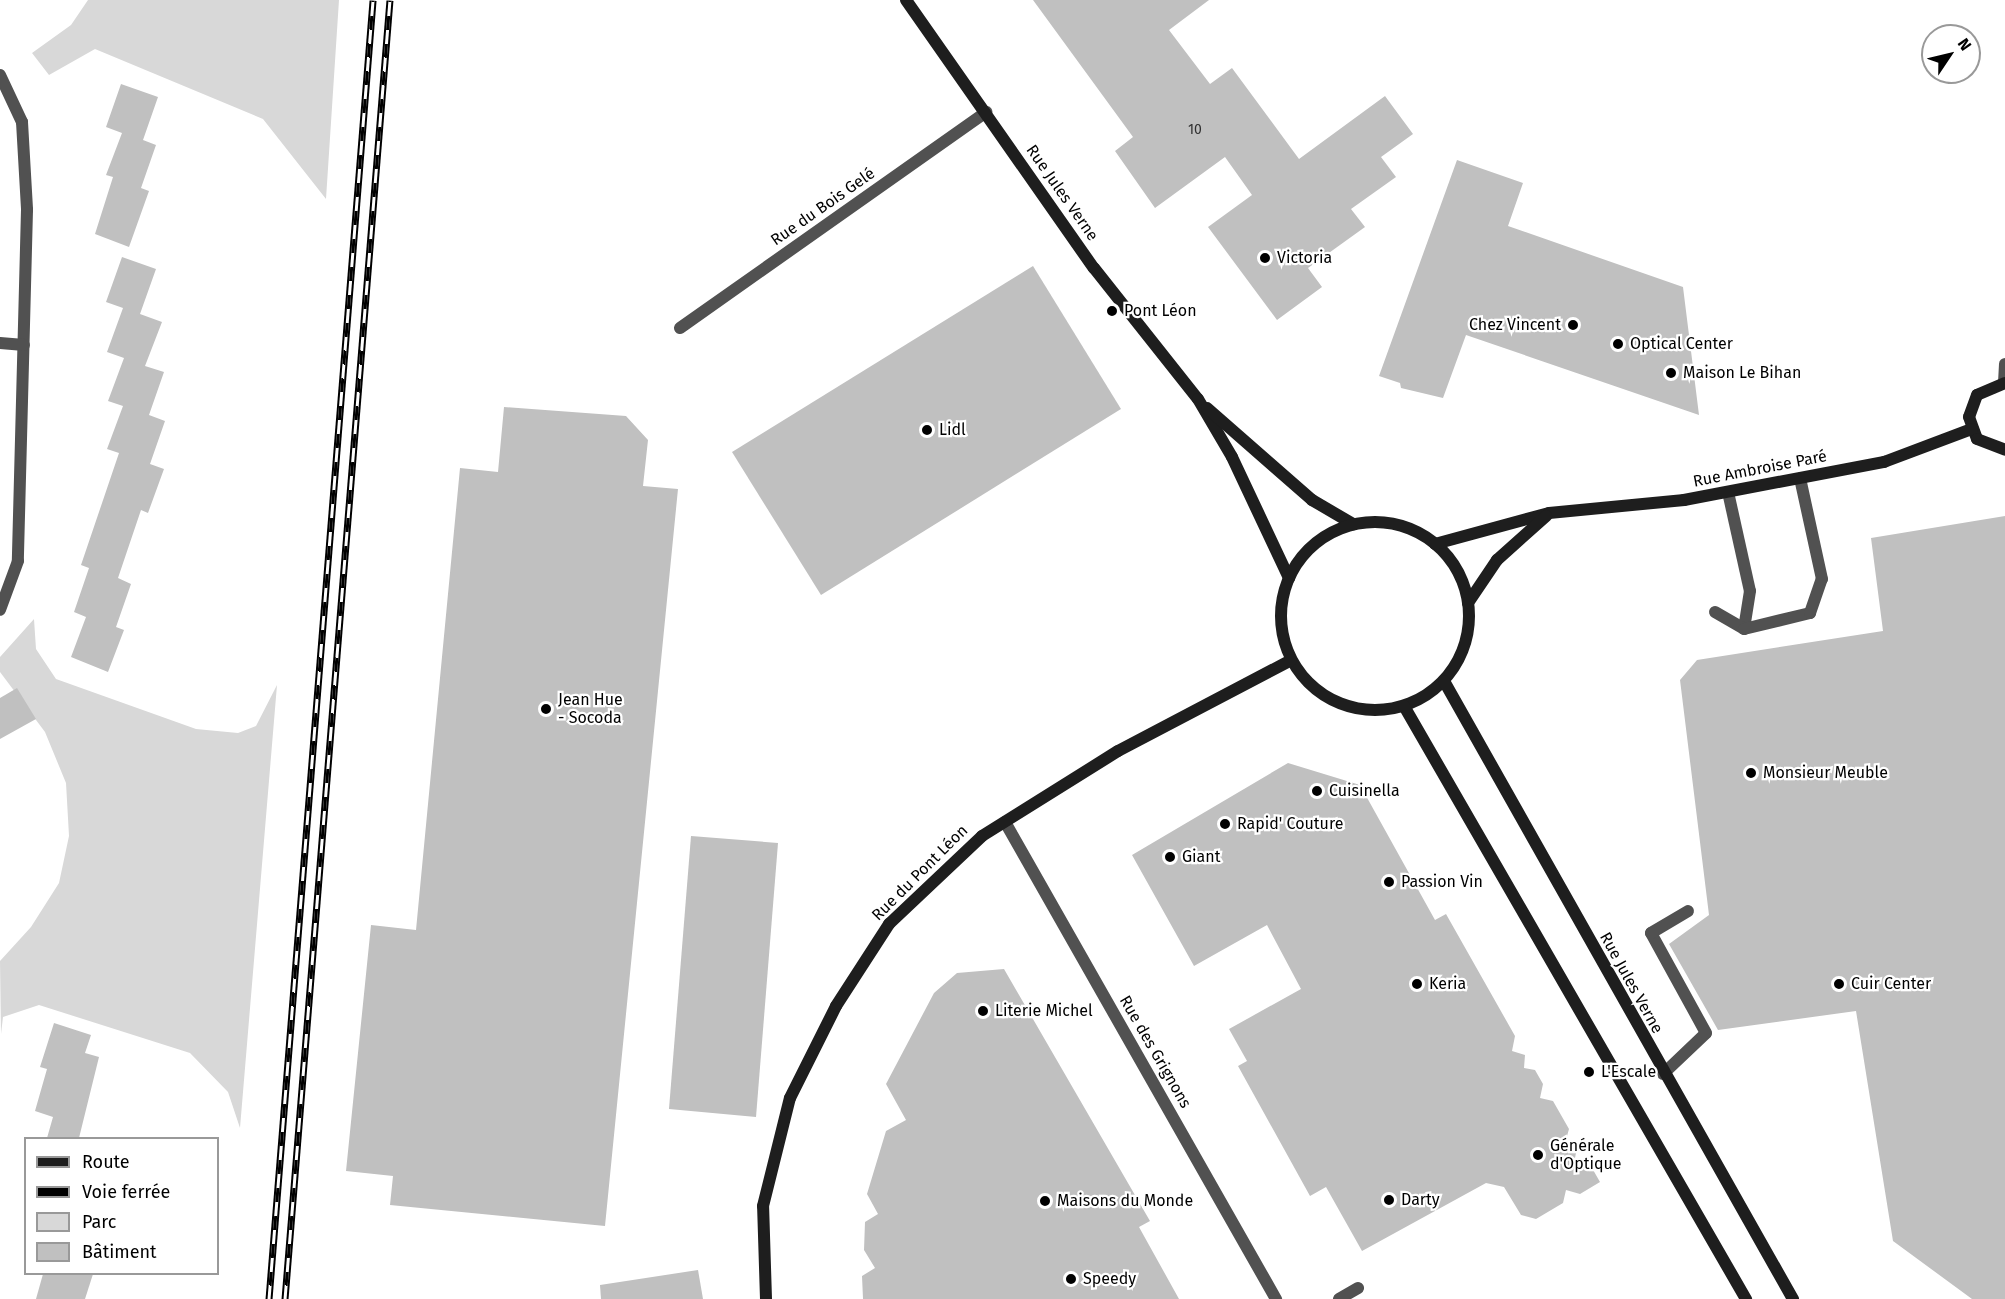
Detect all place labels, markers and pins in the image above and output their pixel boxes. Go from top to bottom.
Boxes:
place label: Victoria [1277,248,1332,268]
marker: Victoria [1258,251,1272,265]
place label: Pont Léon [1124,301,1197,321]
marker: Pont Léon [1105,304,1119,318]
place label: Chez Vincent [1469,315,1561,335]
marker: Chez Vincent [1566,318,1580,332]
place label: Optical Center [1630,334,1733,354]
marker: Optical Center [1611,337,1625,351]
place label: Maison Le Bihan [1683,363,1801,383]
marker: Maison Le Bihan [1664,366,1678,380]
place label: Lidl [939,420,966,440]
marker: Lidl [920,423,934,437]
place label: Jean Hue - Socoda [558,690,623,728]
marker: Jean Hue - Socoda [539,702,553,716]
place label: Monsieur Meuble [1763,763,1888,783]
marker: Monsieur Meuble [1744,766,1758,780]
place label: Cuisinella [1329,781,1400,801]
marker: Cuisinella [1310,784,1324,798]
place label: Rapid' Couture [1237,814,1343,834]
marker: Rapid' Couture [1218,817,1232,831]
place label: Giant [1182,847,1220,867]
marker: Giant [1163,850,1177,864]
place label: Passion Vin [1401,872,1483,892]
marker: Passion Vin [1382,875,1396,889]
place label: Keria [1429,974,1466,994]
place label: Cuir Center [1851,974,1931,994]
marker: Keria [1410,977,1424,991]
marker: Cuir Center [1832,977,1846,991]
place label: Literie Michel [995,1001,1093,1021]
marker: Literie Michel [976,1004,990,1018]
place label: L'Escale [1601,1062,1656,1082]
marker: L'Escale [1582,1065,1596,1079]
place label: Générale d'Optique [1550,1136,1622,1174]
marker: Générale d'Optique [1531,1148,1545,1162]
place label: Darty [1401,1190,1440,1210]
place label: Maisons du Monde [1057,1191,1193,1211]
marker: Darty [1382,1193,1396,1207]
marker: Maisons du Monde [1038,1194,1052,1208]
place label: Speedy [1083,1269,1136,1289]
marker: Speedy [1064,1272,1078,1286]

